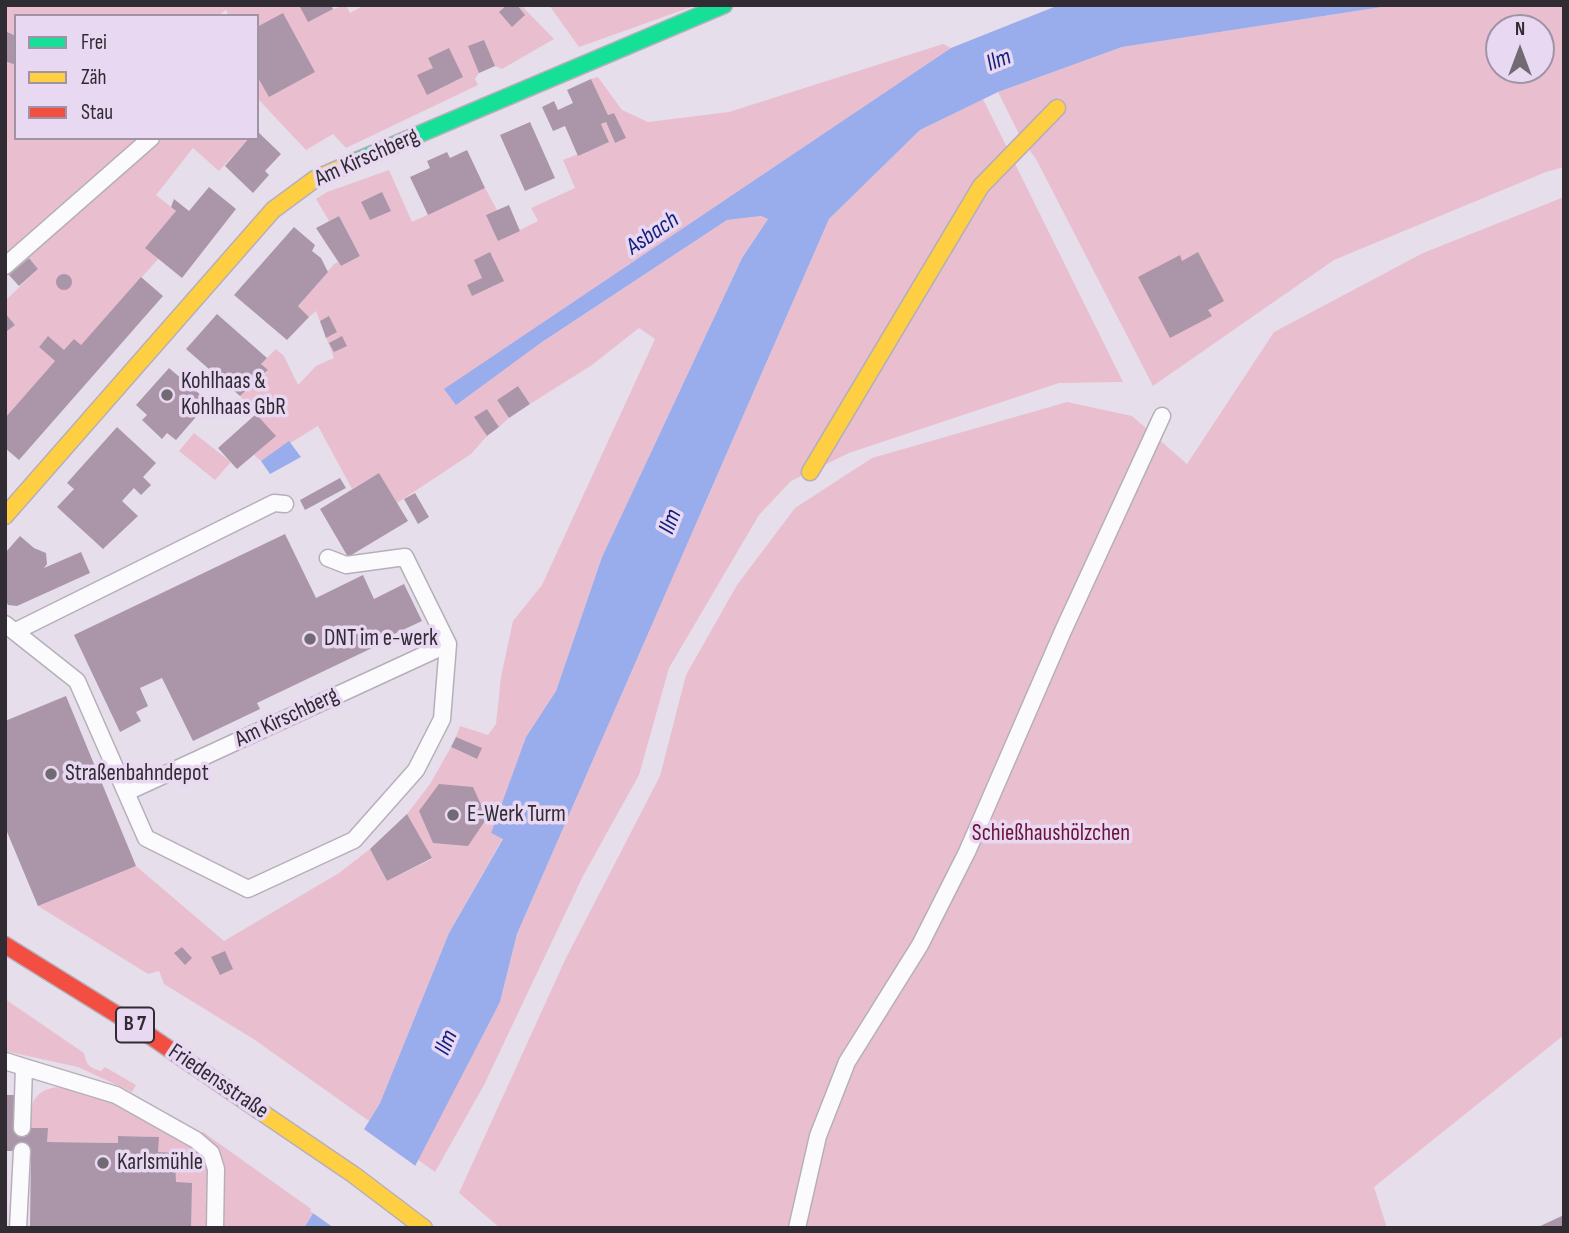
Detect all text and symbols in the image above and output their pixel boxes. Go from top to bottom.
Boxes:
legend [14,14,259,140]
north arrow [1485,14,1555,84]
text: N [1515,18,1525,41]
text: Frei [81,30,107,55]
water label: Ilm [983,43,1015,79]
text: Zäh [81,65,107,90]
text: Stau [81,100,113,125]
street label: Am Kirschberg [311,123,423,193]
water label: Asbach [621,206,685,262]
place label: Kohlhaas & Kohlhaas GbR [181,368,286,422]
marker: Kohlhaas & Kohlhaas GbR [159,387,175,403]
water label: Ilm [653,506,689,538]
place label: DNT im e-werk [324,625,438,653]
marker: DNT im e-werk [302,631,318,647]
street label: Am Kirschberg [231,682,343,754]
place label: Straßenbahndepot [65,760,209,788]
marker: Straßenbahndepot [43,766,59,782]
place label: E-Werk Turm [467,801,566,829]
marker: E-Werk Turm [445,807,461,823]
park label: Schießhaushölzchen [972,820,1130,848]
road number: B 7 [116,1007,154,1042]
water label: Ilm [429,1026,465,1060]
street label: Friedensstraße [163,1038,273,1126]
place label: Karlsmühle [117,1149,203,1177]
marker: Karlsmühle [95,1155,111,1171]

